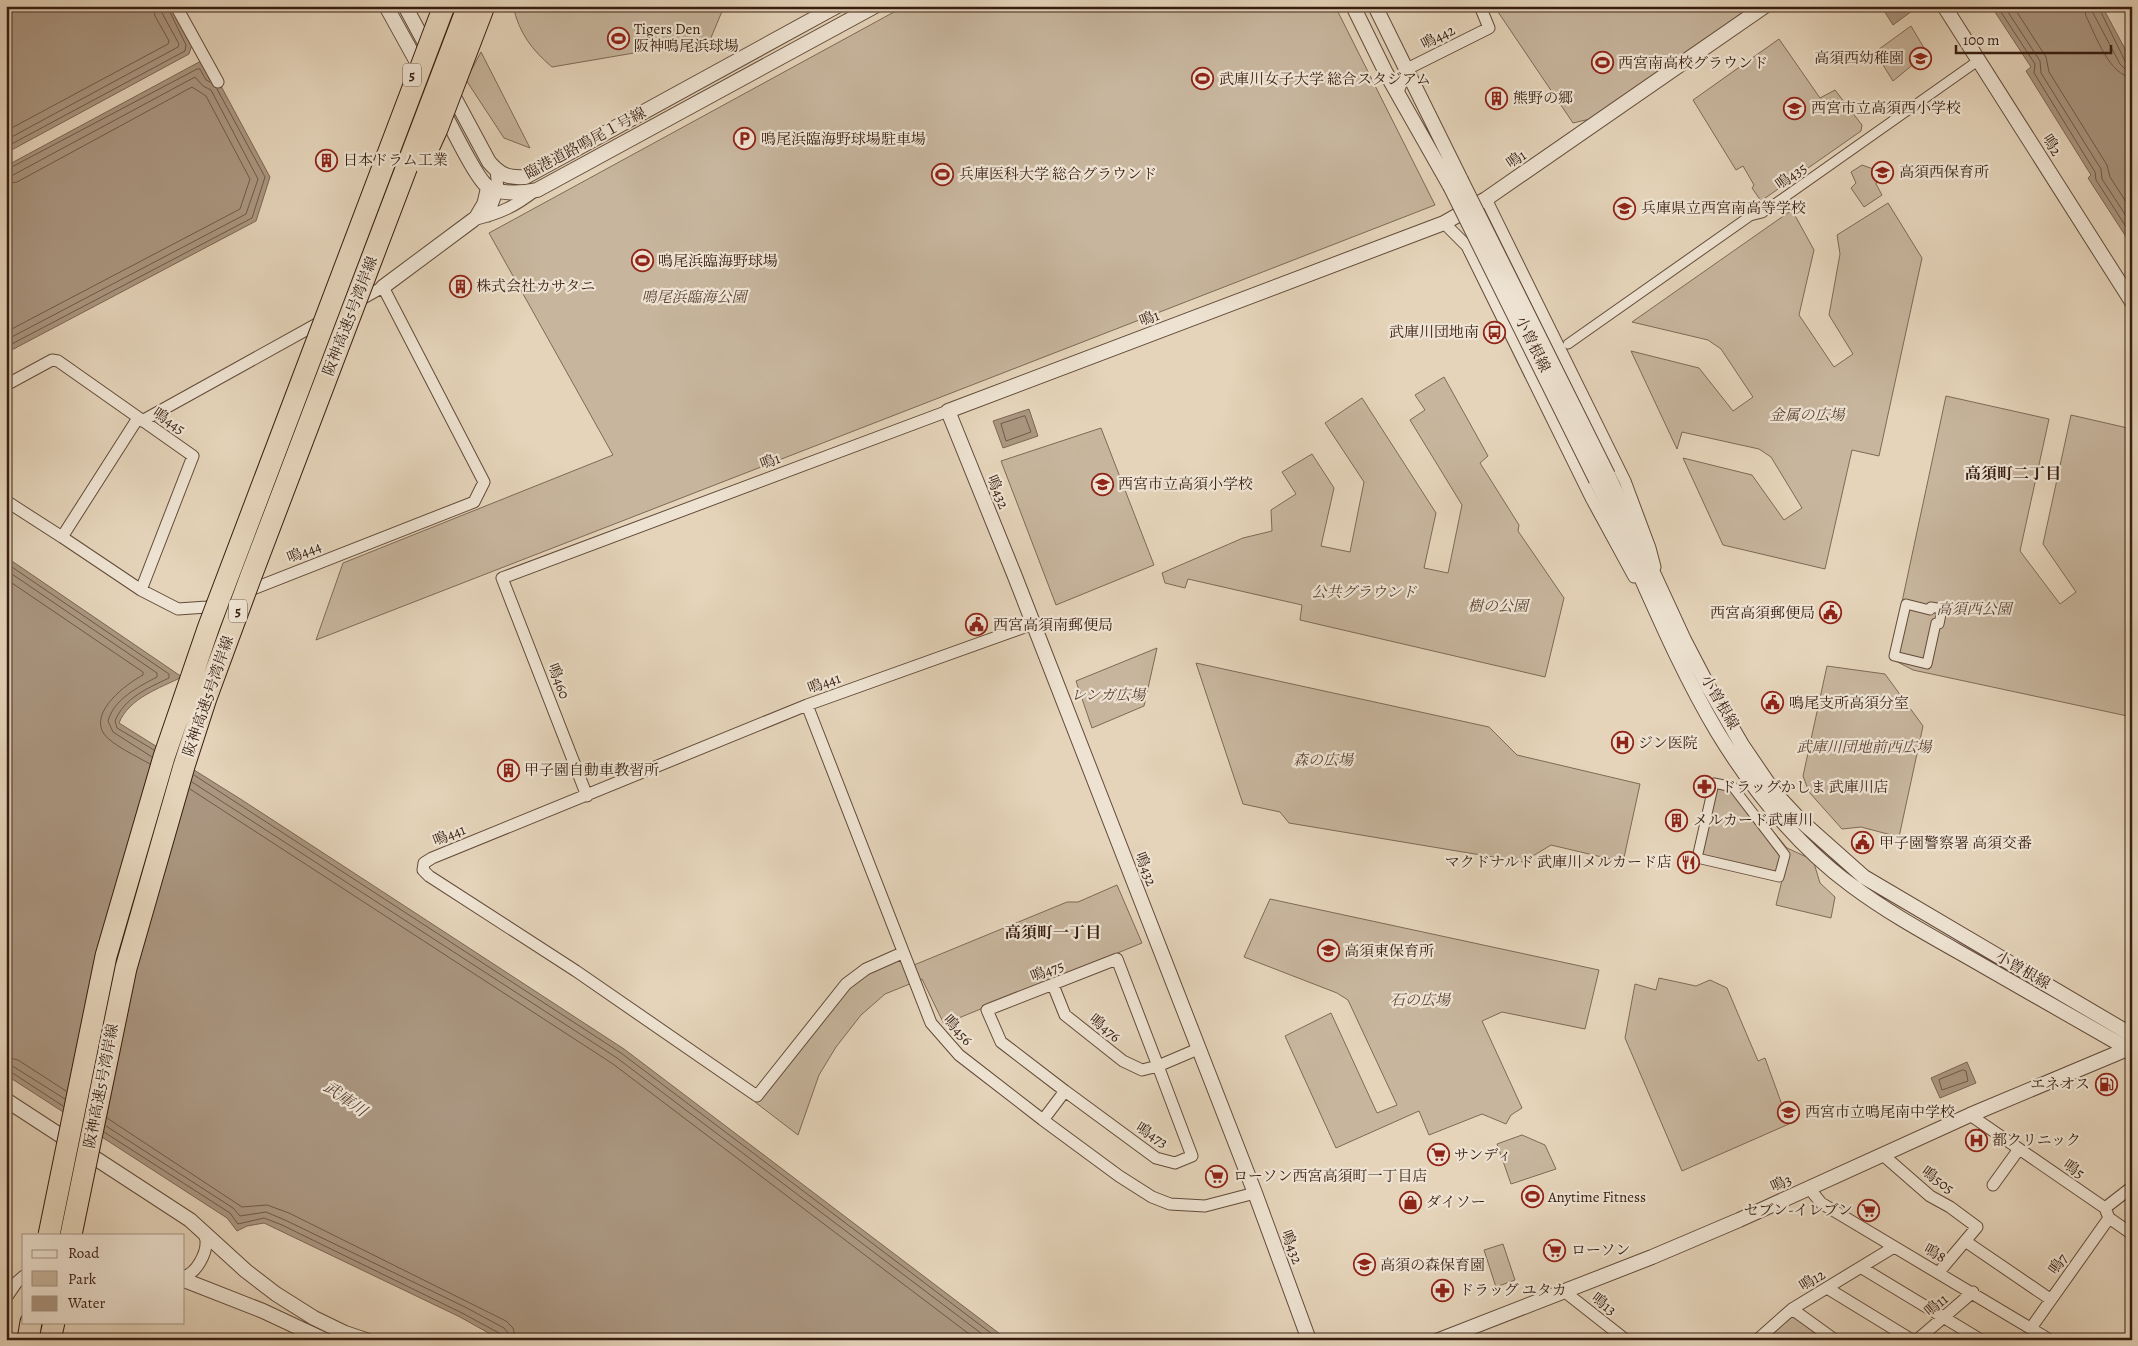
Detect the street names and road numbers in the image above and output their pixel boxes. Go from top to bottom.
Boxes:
street label: 鳴442 [1418,20,1458,54]
road number: 5 [403,64,421,86]
street label: 臨港道路鳴尾１号線 [521,102,649,184]
street label: 鳴2 [2038,130,2066,160]
street label: 鳴1 [1502,145,1530,173]
street label: 鳴435 [1771,158,1811,194]
street label: 阪神高速5号湾岸線 [318,253,382,379]
street label: 鳴1 [1136,305,1162,331]
street label: 小曽根線 [1511,313,1555,375]
street label: 鳴445 [149,403,189,439]
street label: 鳴1 [757,448,783,474]
street label: 鳴432 [982,472,1014,512]
street label: 鳴444 [284,536,324,568]
road number: 5 [229,600,247,622]
street label: 阪神高速5号湾岸線 [178,633,238,759]
street label: 鳴460 [543,660,575,702]
street label: 鳴441 [805,668,843,698]
street label: 小曽根線 [1696,671,1744,733]
street label: 鳴441 [430,819,468,851]
street label: 鳴432 [1130,849,1162,889]
street label: 小曽根線 [1992,946,2054,994]
street label: 鳴475 [1027,955,1067,987]
street label: 鳴476 [1085,1009,1125,1047]
street label: 鳴456 [939,1010,977,1050]
street label: 阪神高速5号湾岸線 [79,1022,123,1150]
street label: 鳴473 [1132,1117,1172,1153]
street label: 鳴5 [2059,1155,2089,1183]
street label: 鳴505 [1918,1161,1958,1199]
street label: 鳴3 [1767,1170,1795,1196]
street label: 鳴432 [1277,1227,1307,1267]
street label: 鳴8 [1920,1239,1950,1267]
street label: 鳴7 [2044,1249,2073,1278]
street label: 鳴12 [1795,1264,1829,1296]
street label: 鳴13 [1587,1288,1621,1320]
street label: 鳴11 [1920,1289,1952,1321]

